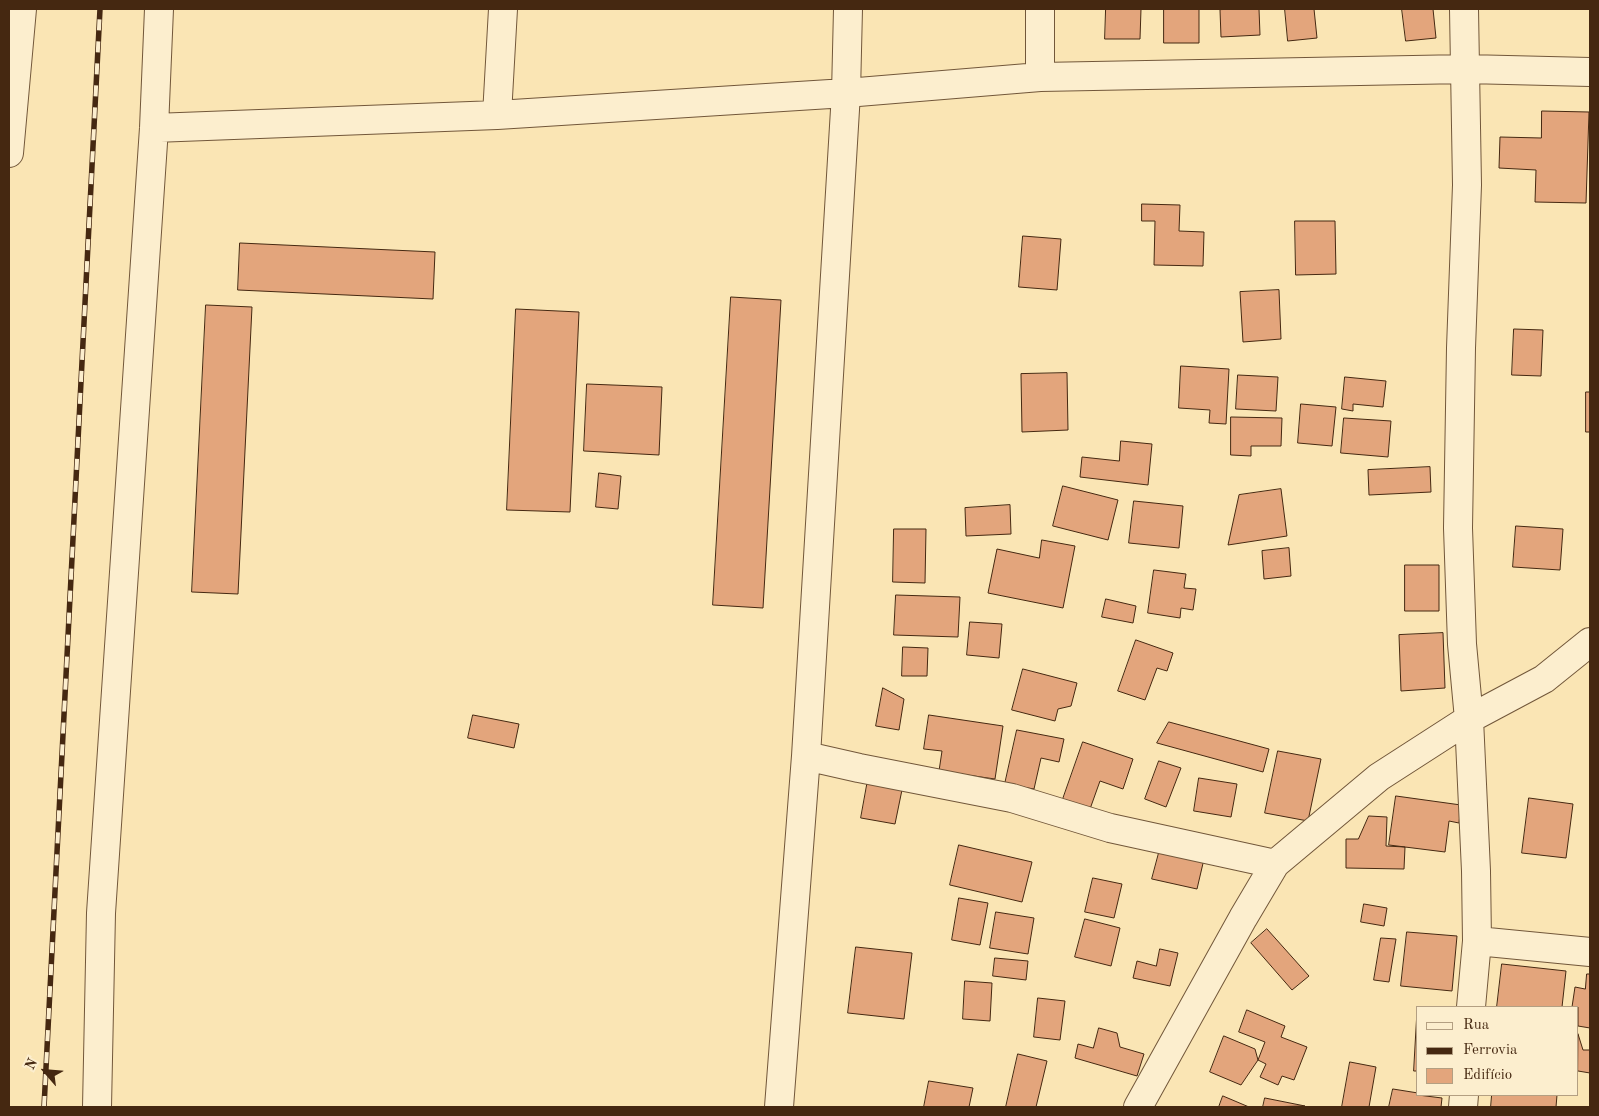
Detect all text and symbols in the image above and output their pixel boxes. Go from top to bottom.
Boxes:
legend [1416,1006,1579,1096]
text: Rua [1463,1018,1489,1033]
text: Ferrovia [1463,1043,1517,1058]
north arrow [20,1046,70,1096]
text: N [23,1056,40,1072]
text: Edifício [1463,1068,1512,1083]

